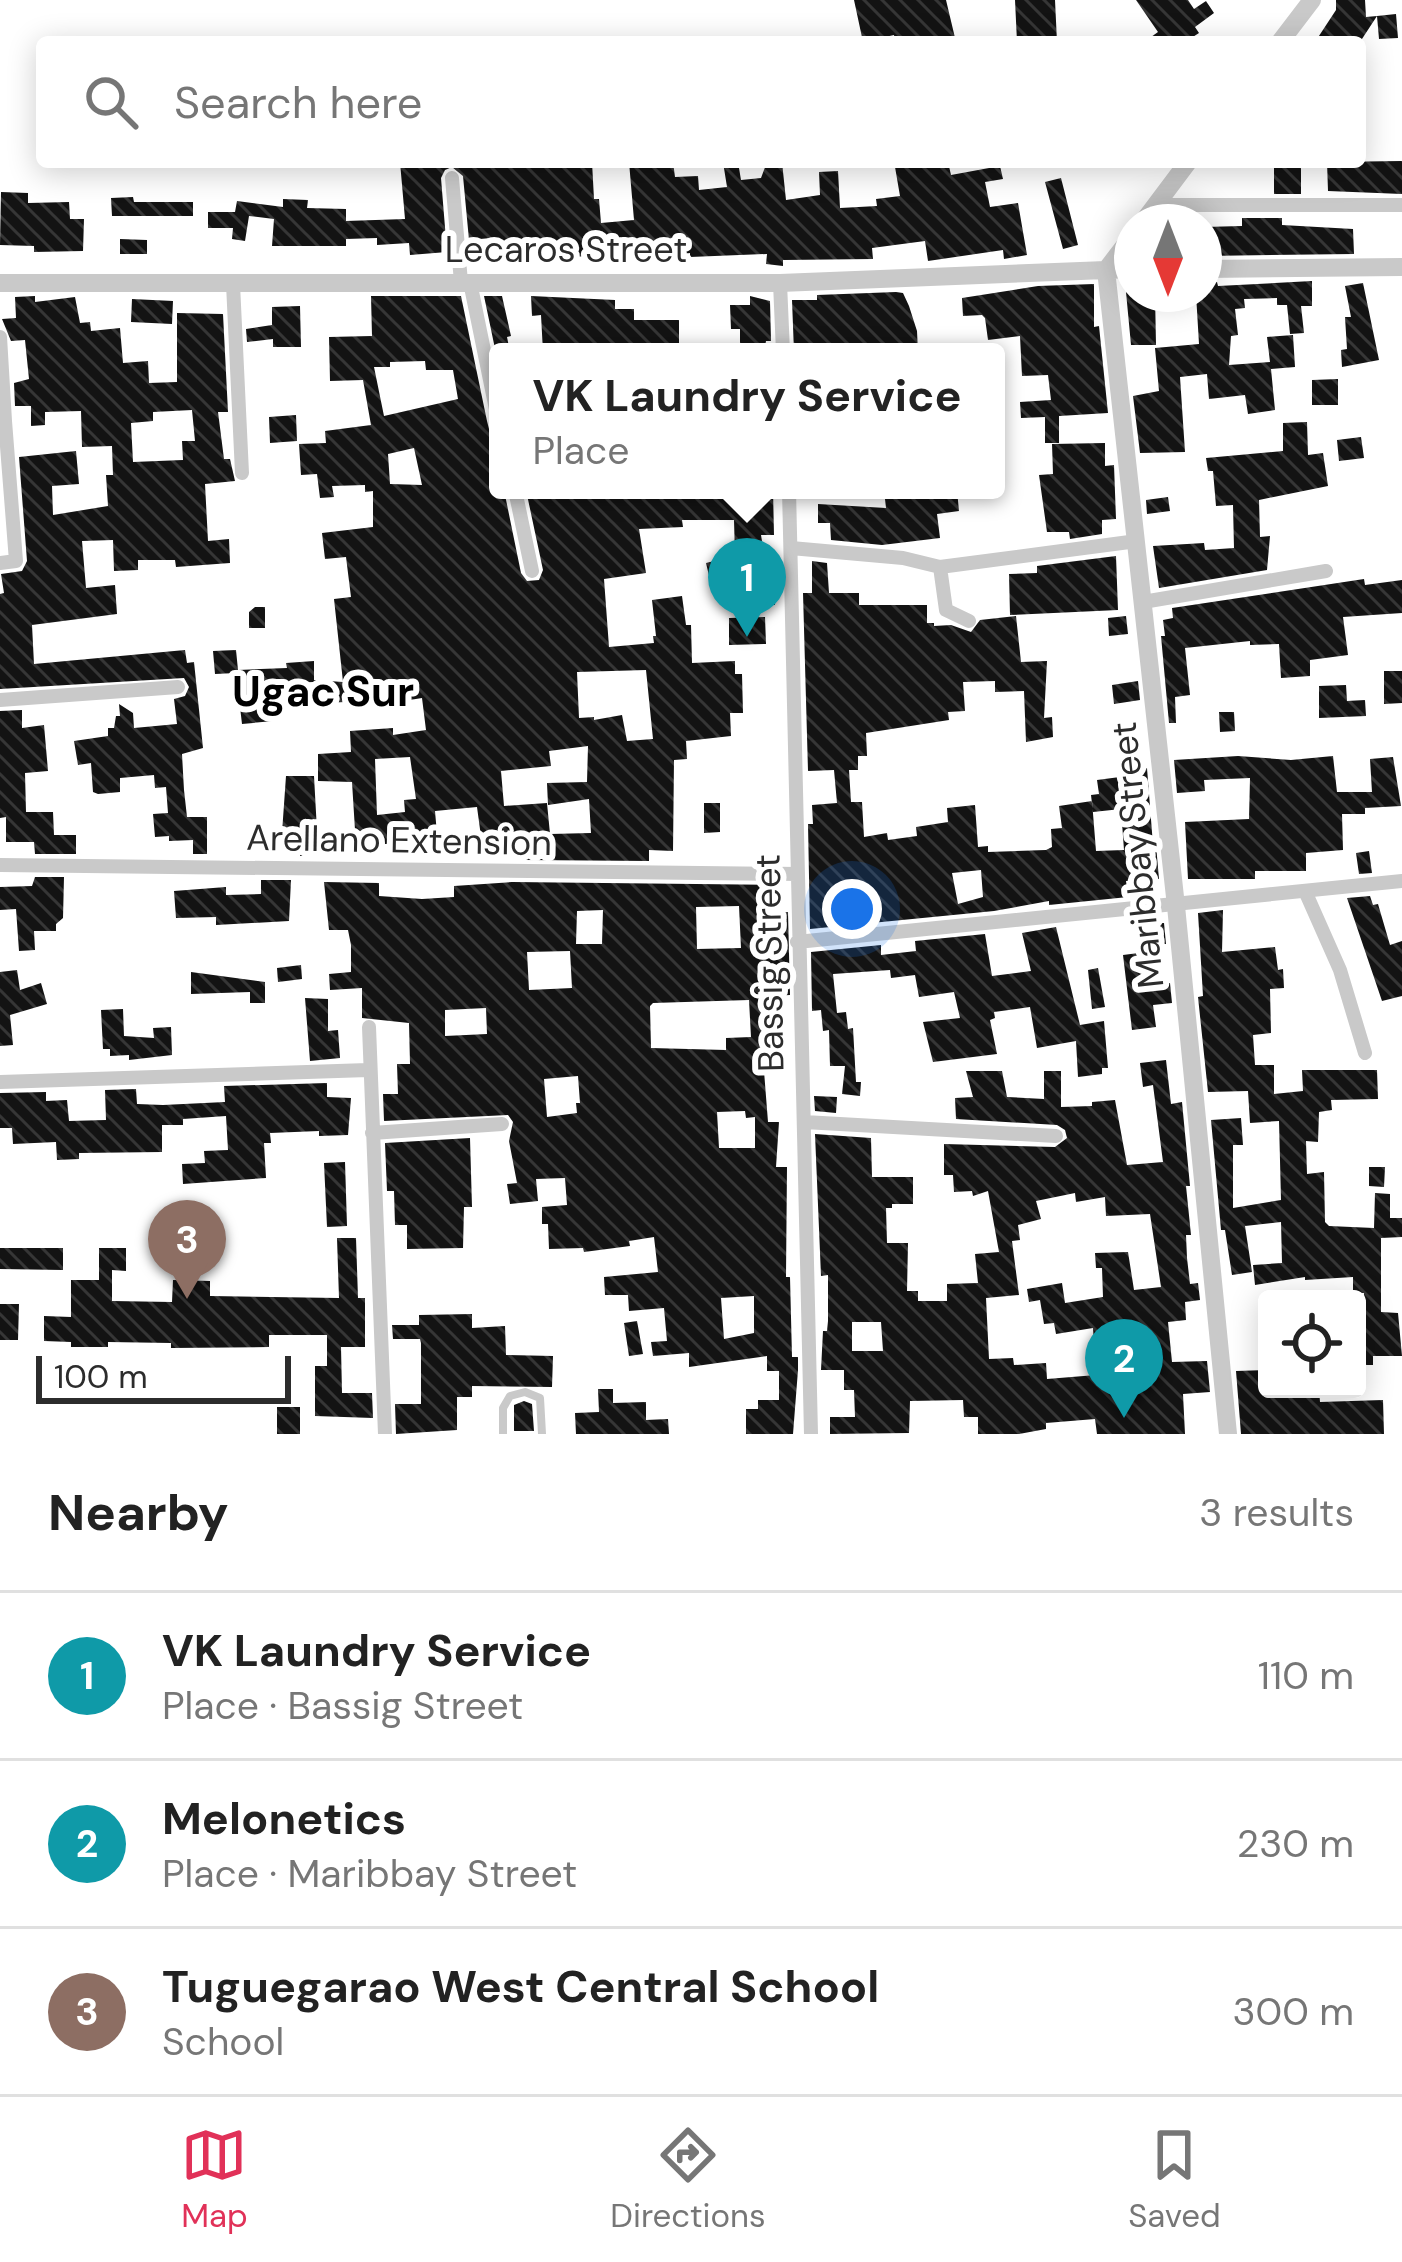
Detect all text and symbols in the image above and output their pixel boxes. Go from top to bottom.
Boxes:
search box [36,36,1366,168]
icon: search [78,69,144,135]
text: Search here [174,73,422,132]
north arrow [1114,204,1222,312]
street label: Lecaros Street [445,226,687,273]
popup [489,343,1005,499]
text: VK Laundry Service [532,366,962,425]
text: Place [532,425,629,476]
pin: 1 [708,538,786,637]
district label: Ugac Sur [232,664,414,719]
street label: Maribbay Street [1100,719,1174,991]
street label: Arellano Extension [246,814,552,866]
street label: Bassig Street [744,854,794,1072]
your location [822,879,882,939]
pin: 3 [148,1200,226,1299]
map controls [1258,1290,1366,1398]
button: locate [1258,1290,1366,1398]
pin: 2 [1085,1319,1163,1418]
scale bar [36,1350,291,1403]
text: 100 m [54,1355,148,1398]
text: Nearby [48,1479,229,1546]
text: 3 results [1199,1487,1354,1538]
text: VK Laundry Service [162,1621,591,1680]
text: 1 [80,1650,94,1701]
text: 110 m [1258,1650,1354,1701]
text: Place · Bassig Street [162,1680,523,1731]
text: Melonetics [162,1789,406,1848]
text: 2 [76,1818,98,1869]
text: 230 m [1237,1818,1354,1869]
text: Place · Maribbay Street [162,1848,577,1899]
text: Tuguegarao West Central School [162,1957,879,2016]
text: 3 [75,1986,99,2037]
text: 300 m [1232,1986,1354,2037]
text: School [162,2016,284,2067]
tab: Map [181,2122,248,2237]
tab: Directions [610,2122,766,2237]
tab: Saved [1128,2122,1221,2237]

